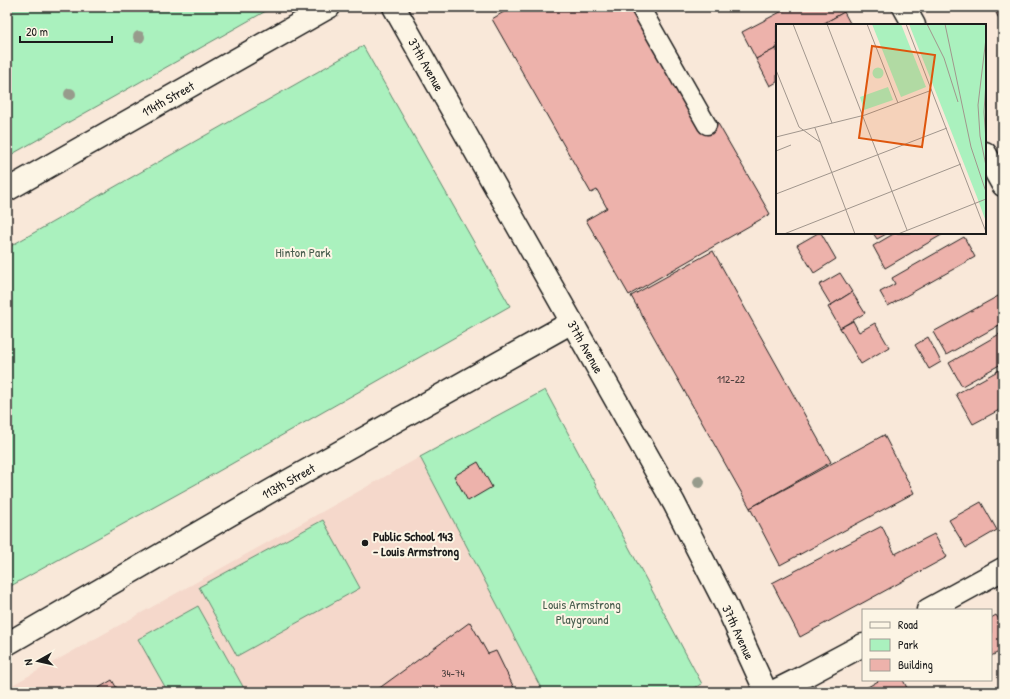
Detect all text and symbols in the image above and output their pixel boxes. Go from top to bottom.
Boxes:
scale bar [20,18,112,44]
text: 20 m [26,23,48,40]
inset map [776,24,986,234]
street label: 37th Avenue [404,35,449,94]
street label: 114th Street [138,76,198,121]
park label: Hinton Park [275,243,331,261]
street label: 37th Avenue [564,317,608,376]
house number: 112-22 [717,372,745,386]
street label: 113th Street [258,459,319,503]
place label: Public School 143 - Louis Armstrong [373,527,459,561]
marker: Public School 143 - Louis Armstrong [360,538,370,548]
park label: Louis Armstrong Playground [543,595,621,628]
street label: 37th Avenue [718,602,759,662]
legend [862,609,992,681]
text: Road [898,616,918,633]
text: Park [898,636,918,653]
north arrow [18,641,58,681]
text: Building [898,656,933,673]
text: N [21,658,35,666]
house number: 34-74 [441,666,465,680]

